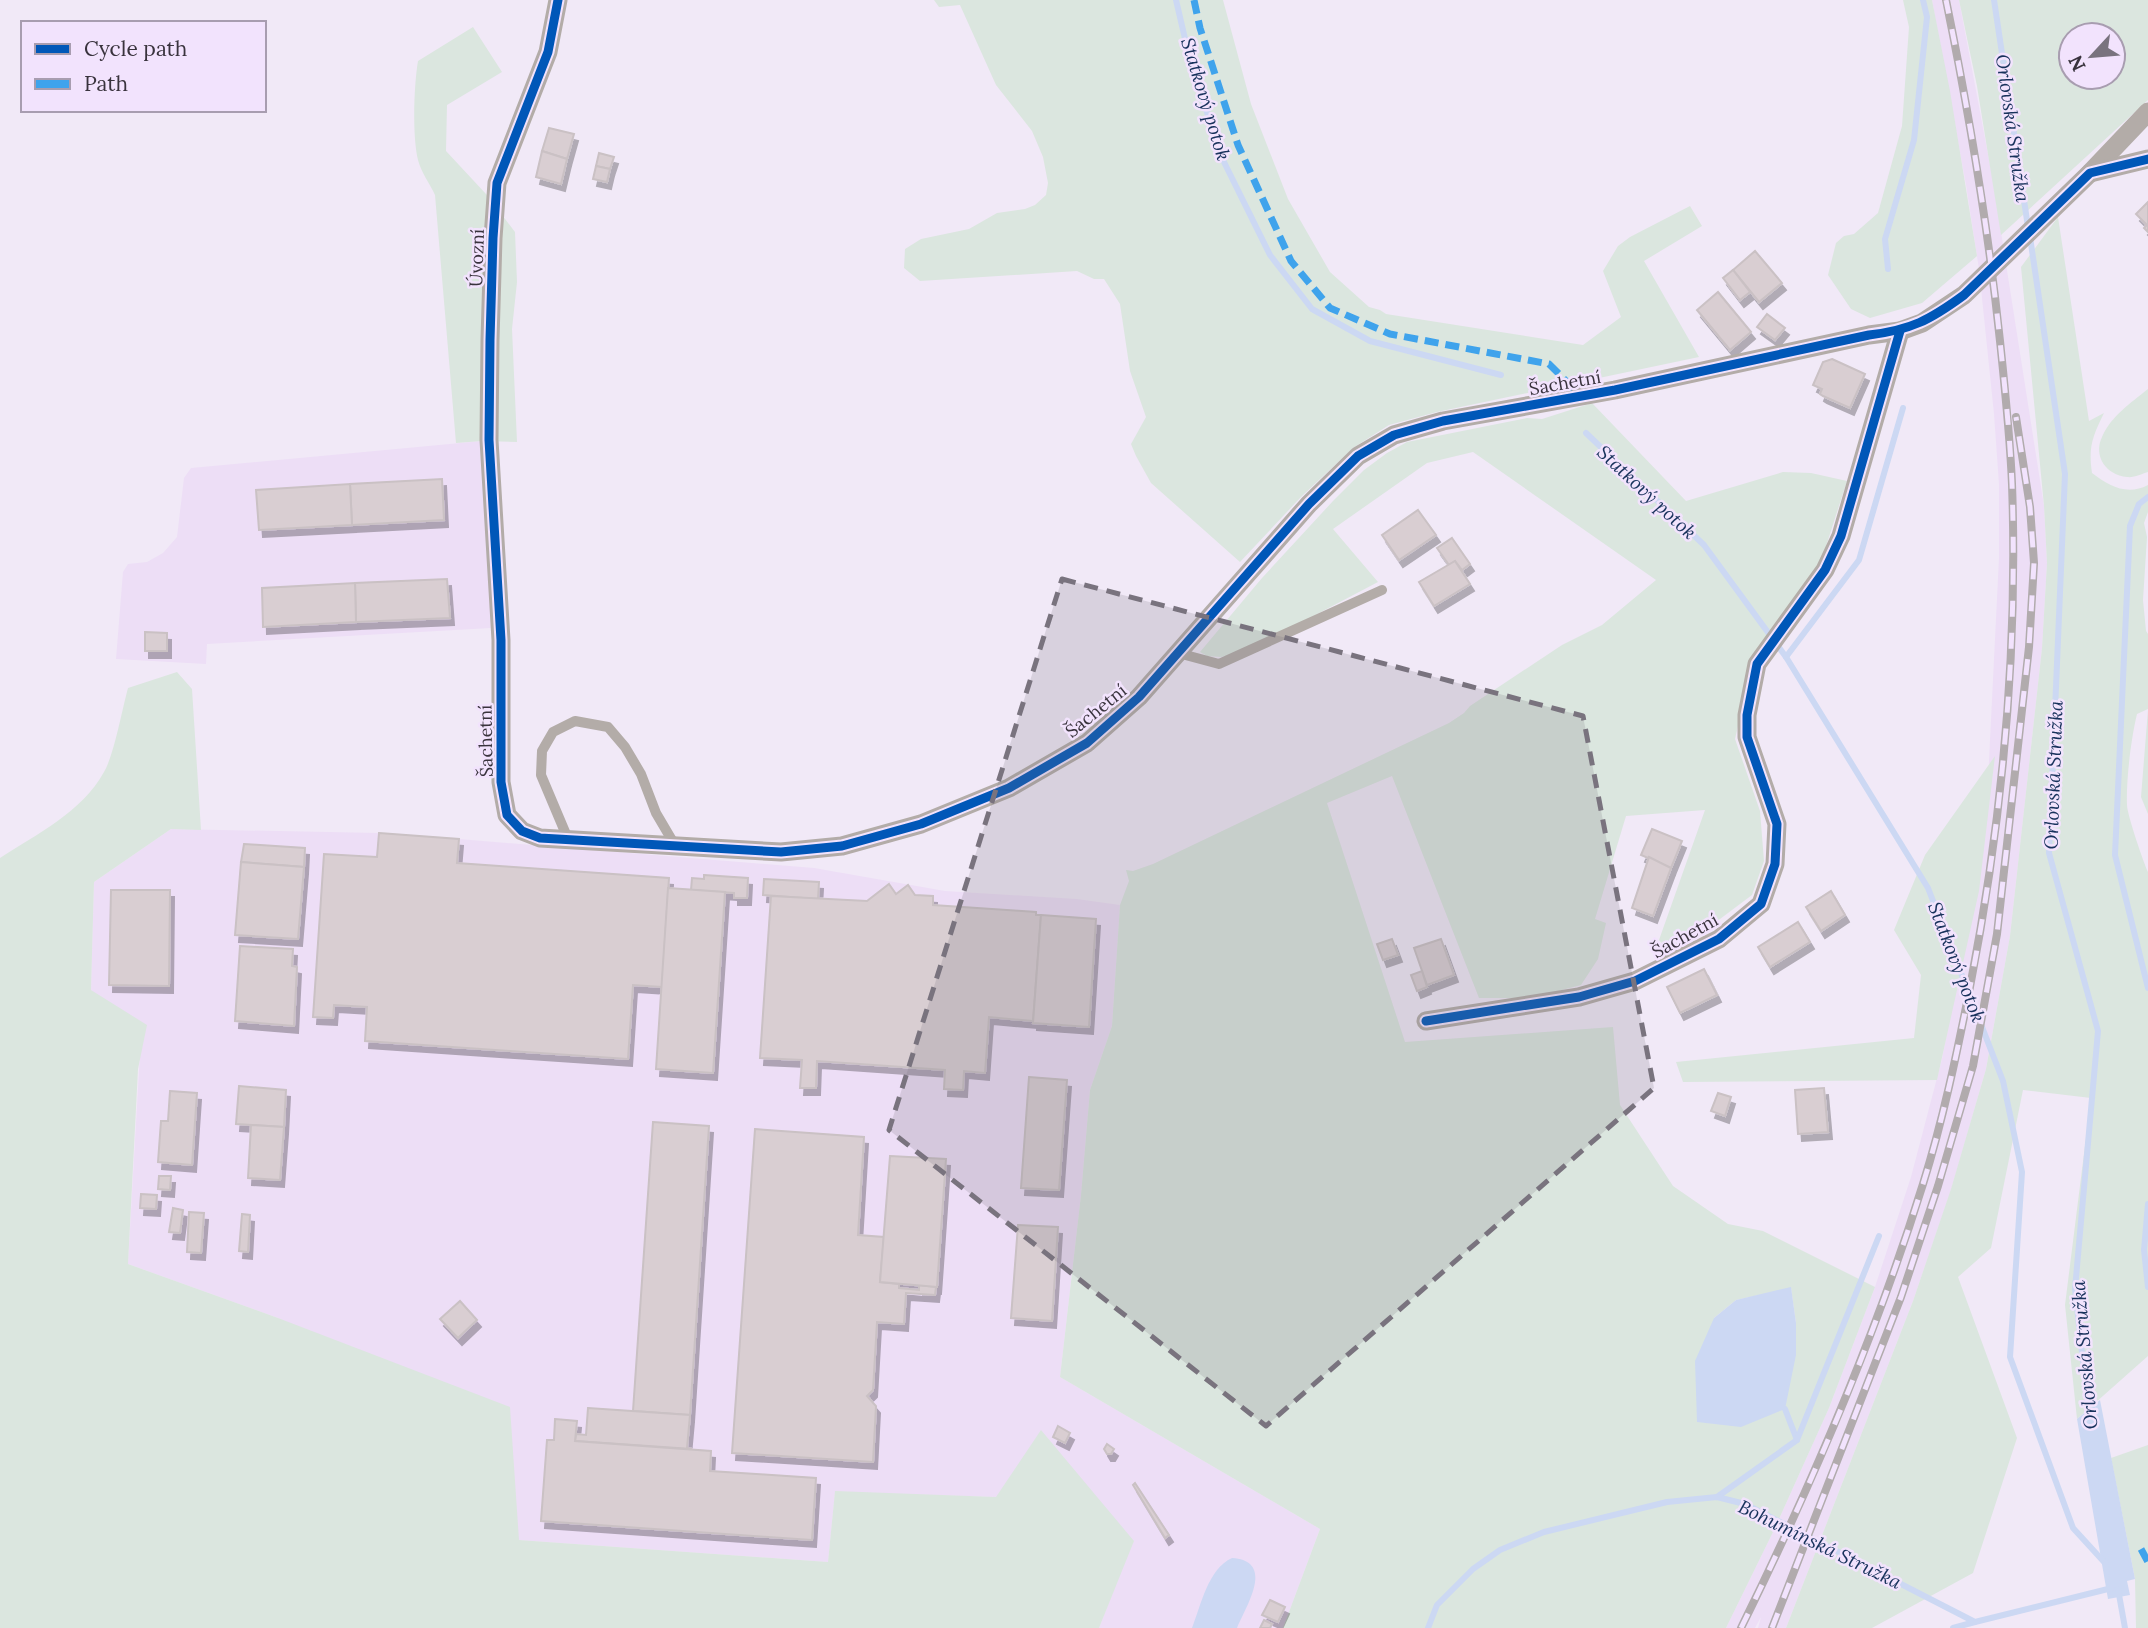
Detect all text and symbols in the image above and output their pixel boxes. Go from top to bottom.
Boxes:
legend [21,21,266,112]
north arrow [2057,21,2127,91]
text: Cycle path [84,35,187,62]
water label: Statkový potok [1176,35,1236,163]
text: N [2063,51,2091,75]
water label: Orlovská Stružka [1991,53,2035,204]
text: Path [84,70,128,97]
street label: Úvozní [464,229,489,287]
street label: Šachetní [1527,365,1603,400]
water label: Statkový potok [1592,440,1702,544]
street label: Šachetní [1060,679,1131,742]
water label: Orlovská Stružka [2038,700,2068,850]
street label: Šachetní [473,705,498,777]
water label: Statkový potok [1923,898,1991,1026]
street label: Šachetní [1648,908,1722,963]
water label: Orlovská Stružka [2065,1279,2102,1430]
water label: Bohumínská Stružka [1735,1494,1906,1594]

